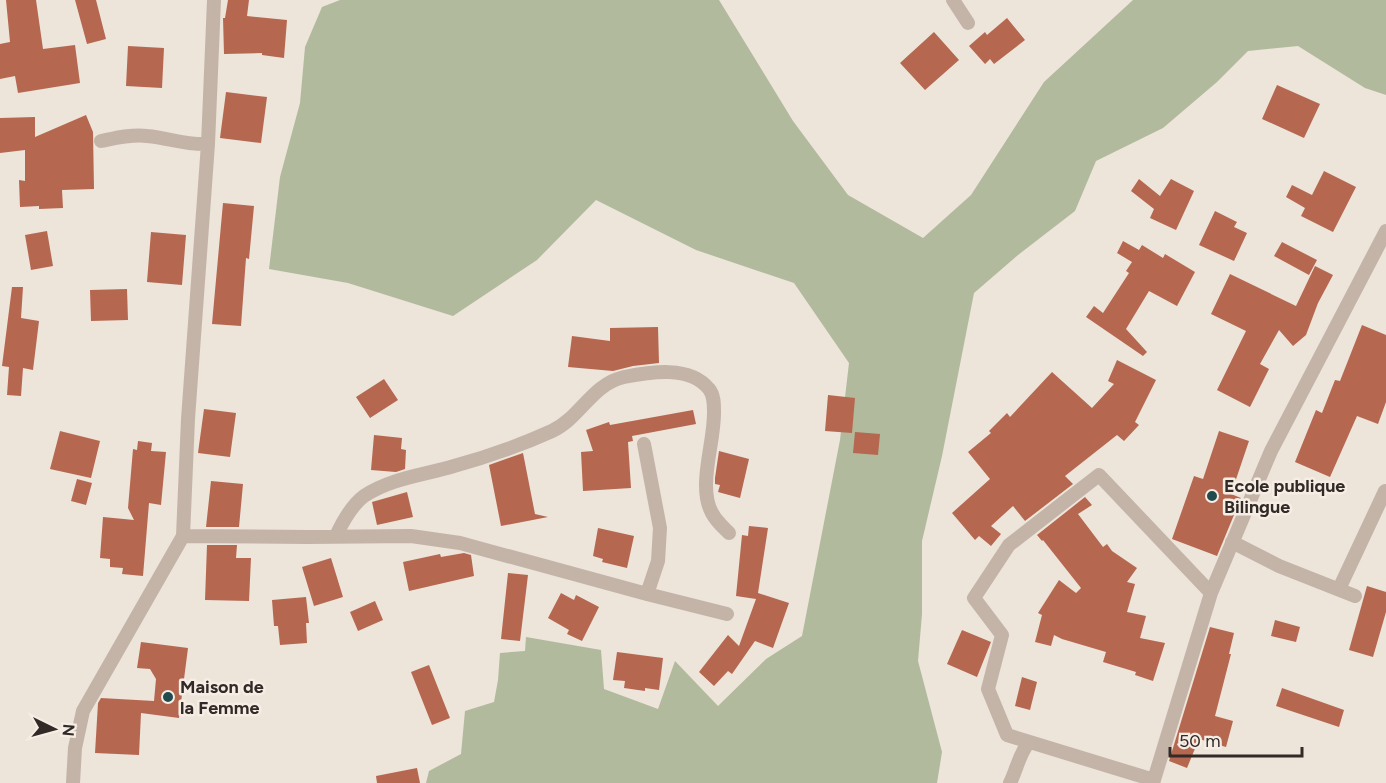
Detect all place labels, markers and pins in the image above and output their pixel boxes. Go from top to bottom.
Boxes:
place label: Ecole publique Bilingue [1224,475,1345,518]
marker: Ecole publique Bilingue [1205,489,1219,503]
place label: Maison de la Femme [180,676,264,719]
marker: Maison de la Femme [161,690,175,704]

